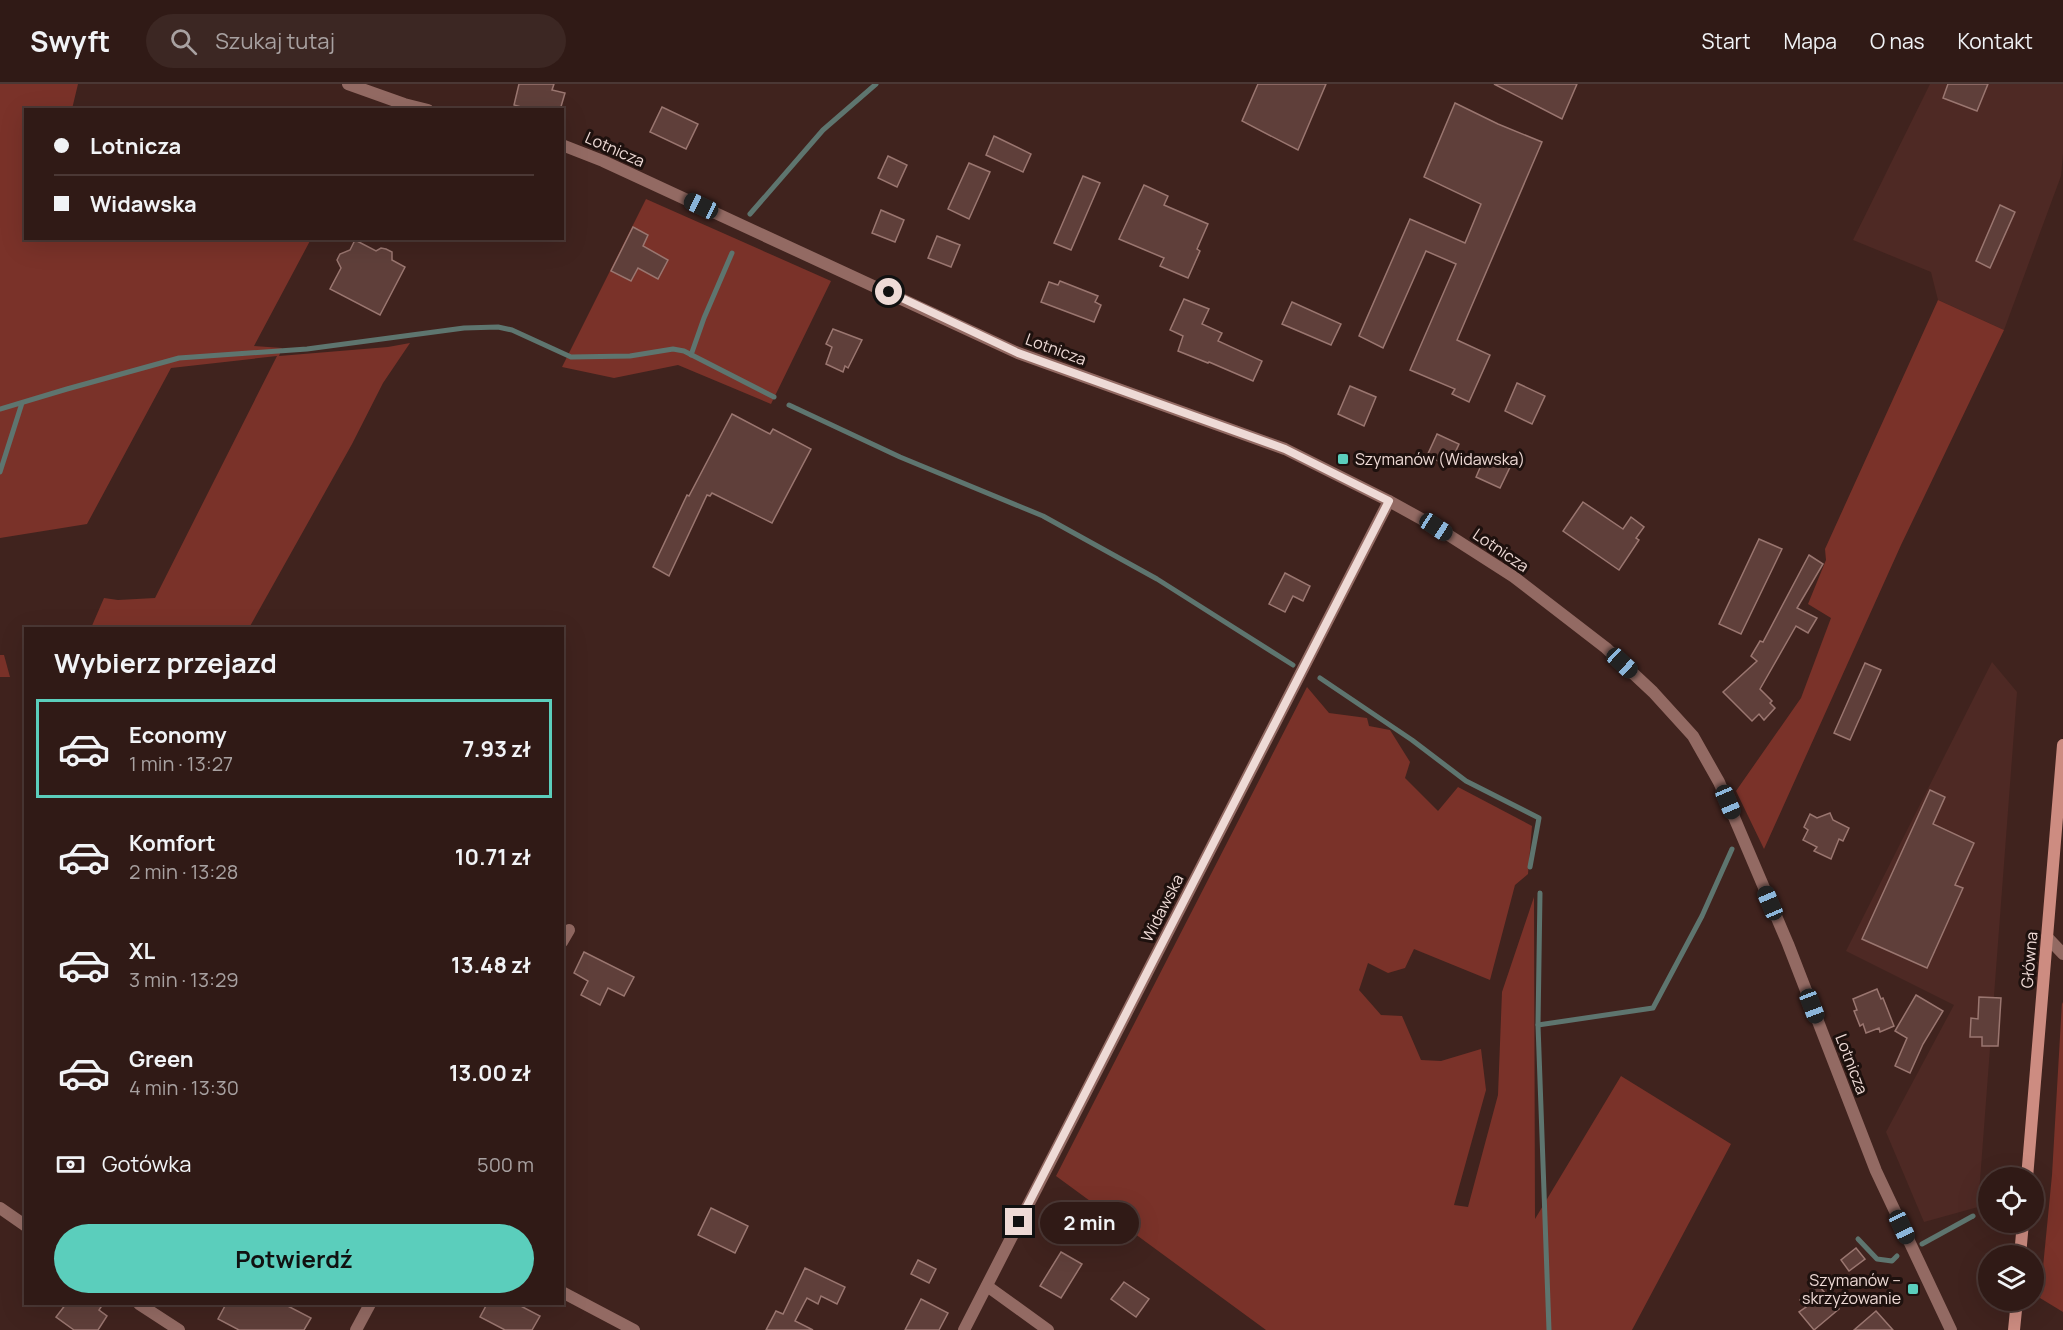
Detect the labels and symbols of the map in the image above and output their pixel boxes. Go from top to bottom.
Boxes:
street label: Lotnicza [582,126,648,172]
car [681,190,721,222]
route start [875,278,902,305]
street label: Lotnicza [1023,328,1089,370]
place label: Szymanów (Widawska) [1355,448,1525,470]
marker: Szymanów (Widawska) [1336,452,1350,466]
car [1416,510,1456,544]
street label: Lotnicza [1469,523,1533,577]
car [1603,644,1641,682]
car [1713,782,1743,822]
street label: Widawska [1135,870,1189,946]
car [1755,883,1785,923]
street label: Główna [2016,931,2042,989]
car [1797,986,1827,1026]
street label: Lotnicza [1830,1031,1874,1097]
callout: 2 min [1040,1201,1139,1243]
car [1886,1207,1918,1247]
route end [1005,1208,1032,1235]
place label: Szymanów – skrzyżowanie [1802,1269,1901,1309]
marker: Szymanów – skrzyżowanie [1906,1282,1920,1296]

